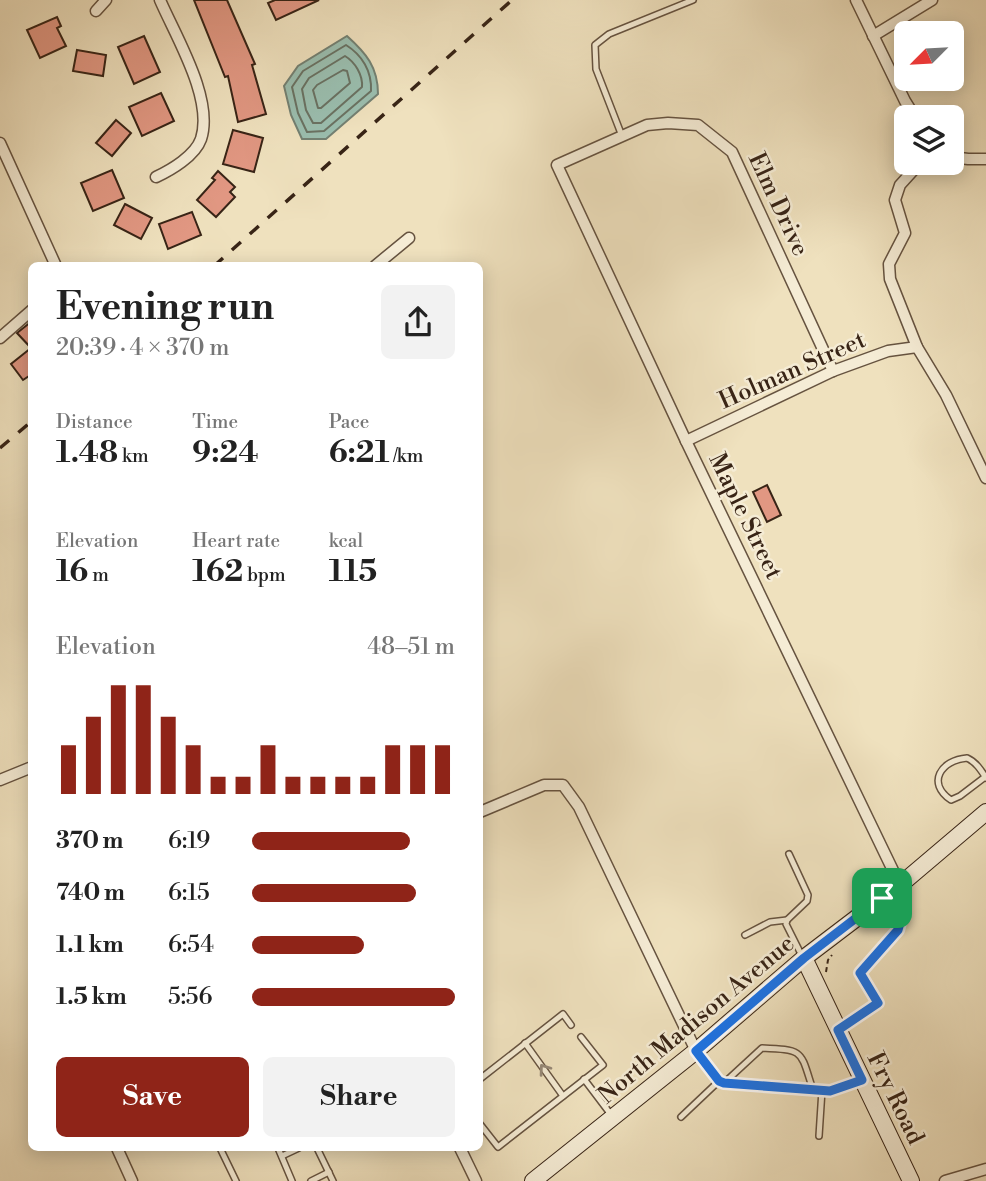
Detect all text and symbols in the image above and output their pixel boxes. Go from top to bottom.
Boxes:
north arrow [894,21,964,91]
map controls [894,21,964,175]
button: layers [894,105,964,175]
street label: Elm Drive [741,148,815,261]
text: Evening run [56,284,274,331]
button: share [381,285,455,359]
street label: Holman Street [714,325,871,417]
text: 20:39 · 4 × 370 m [56,334,229,362]
text: Distance [56,410,133,434]
text: Time [192,410,238,434]
text: Pace [329,410,369,434]
text: 1.48 [56,434,118,472]
text: 9:24 [192,434,259,472]
text: 6:21 [329,434,389,472]
text: km [118,444,149,468]
text: /km [389,444,423,468]
street label: Maple Street [702,448,789,585]
text: Elevation [56,529,138,553]
text: Heart rate [192,529,280,553]
text: kcal [329,529,363,553]
text: 16 [56,553,88,591]
text: 162 [192,553,243,591]
text: 115 [329,553,377,591]
text: m [88,563,109,587]
text: bpm [243,563,286,587]
text: Elevation [56,633,156,661]
text: 48–51 m [367,633,455,661]
text: 370 m [56,827,123,855]
text: 6:19 [168,827,210,855]
pin [852,868,912,928]
text: 740 m [56,879,125,907]
text: 6:15 [168,879,210,907]
icon: arrive [863,879,901,917]
street label: North Madison Avenue [592,929,801,1111]
text: 1.1 km [56,931,124,959]
text: 6:54 [168,931,214,959]
text: 1.5 km [56,983,127,1011]
text: 5:56 [168,983,212,1011]
street label: Fry Road [860,1047,930,1150]
button: Save [56,1057,249,1137]
button: Share [263,1057,455,1137]
one-way arrow [540,1064,553,1077]

